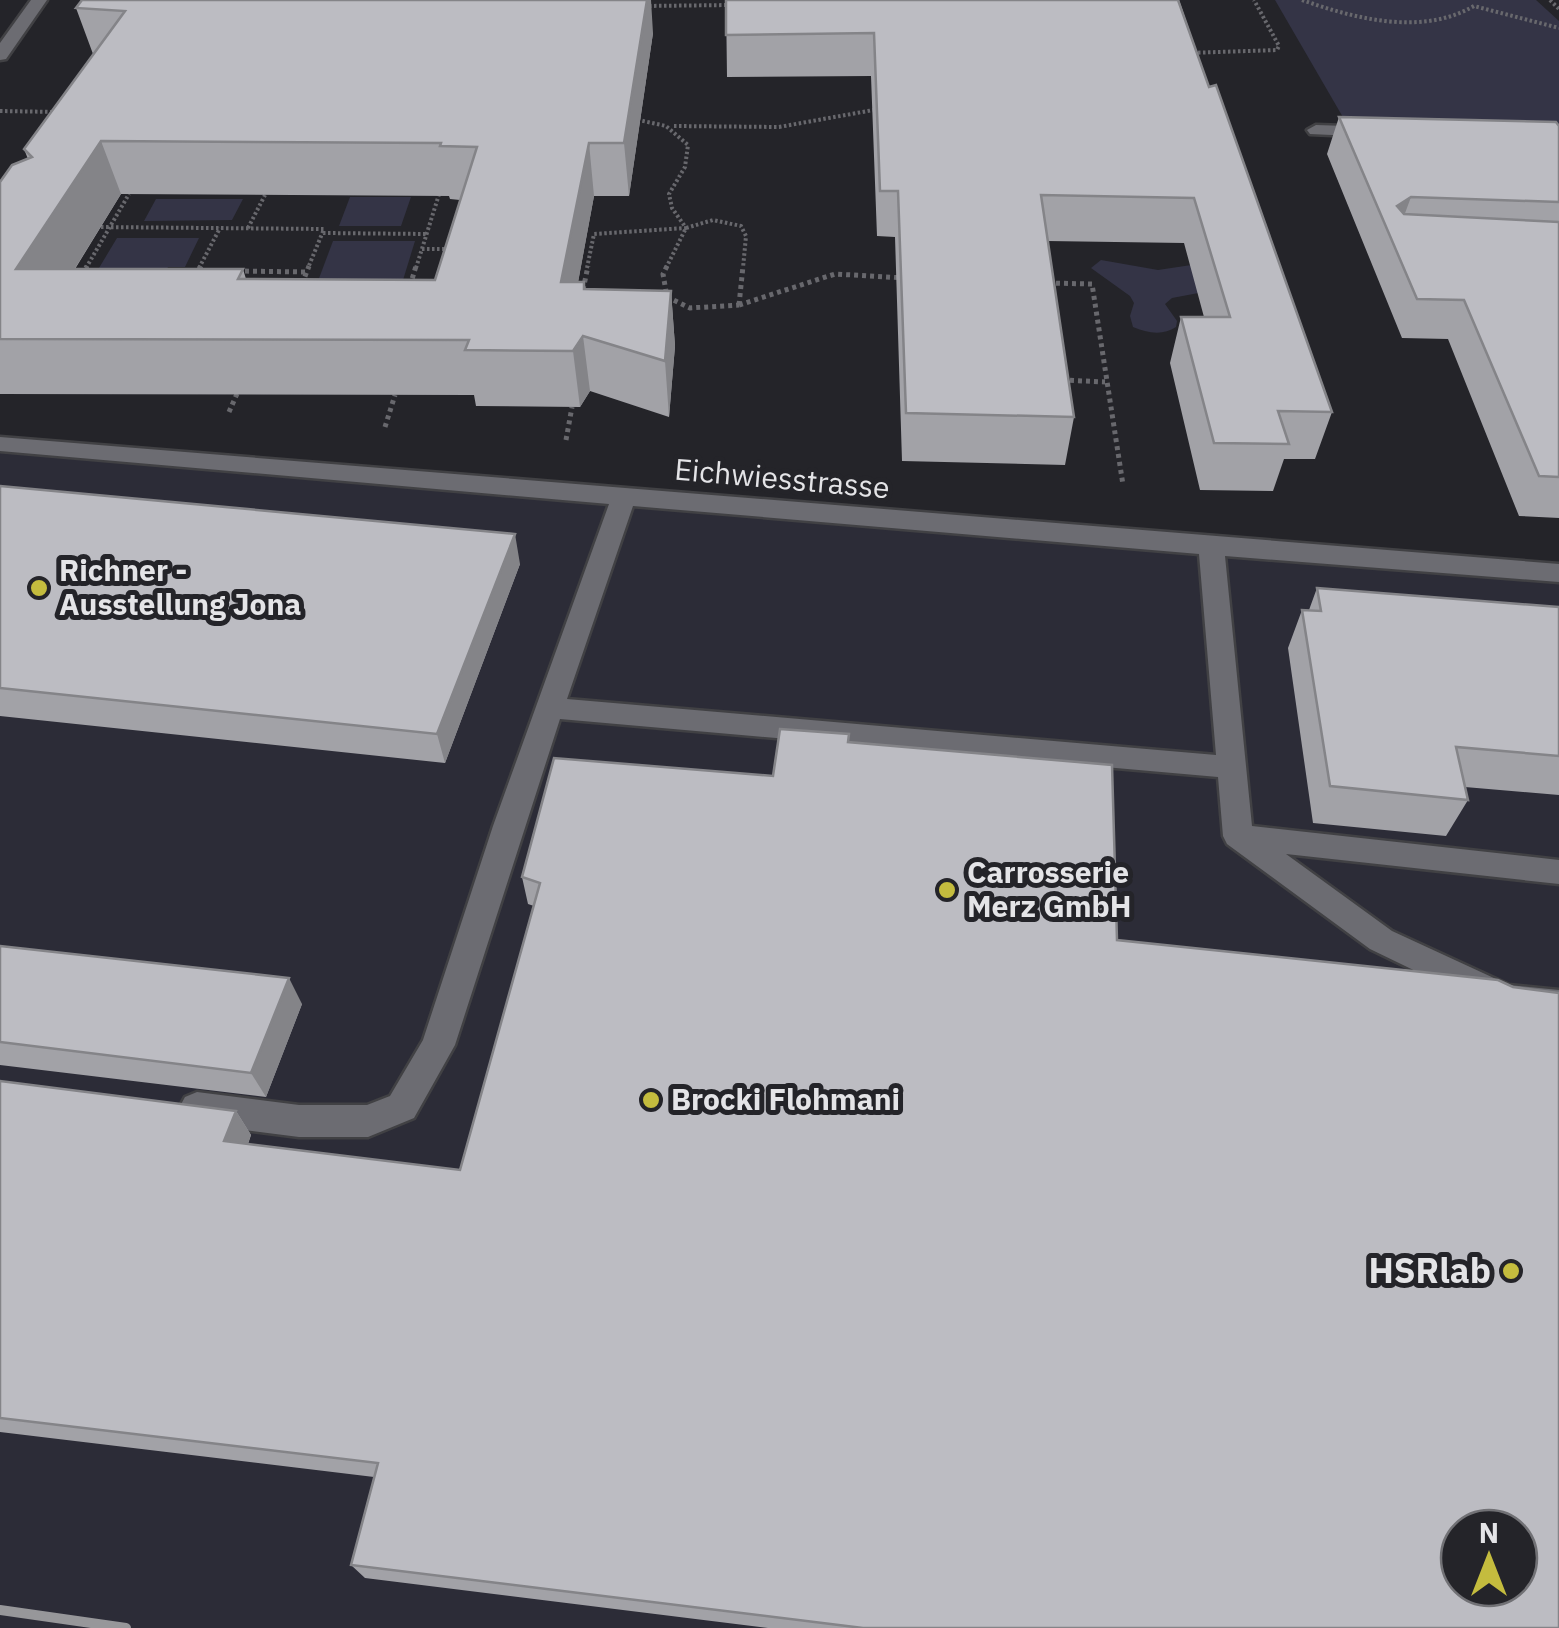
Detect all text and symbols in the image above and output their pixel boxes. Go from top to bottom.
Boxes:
street label: Eichwiesstrasse [673,449,891,506]
place label: Richner - Ausstellung Jona [59,550,301,623]
marker: Richner - Ausstellung Jona [28,577,50,599]
place label: Carrosserie Merz GmbH [967,852,1132,925]
marker: Carrosserie Merz GmbH [936,879,958,901]
place label: Brocki Flohmani [671,1079,900,1118]
marker: Brocki Flohmani [640,1089,662,1111]
place label: HSRlab [1368,1247,1491,1293]
marker: HSRlab [1500,1260,1522,1282]
north arrow [1439,1508,1539,1608]
text: N [1479,1514,1499,1551]

